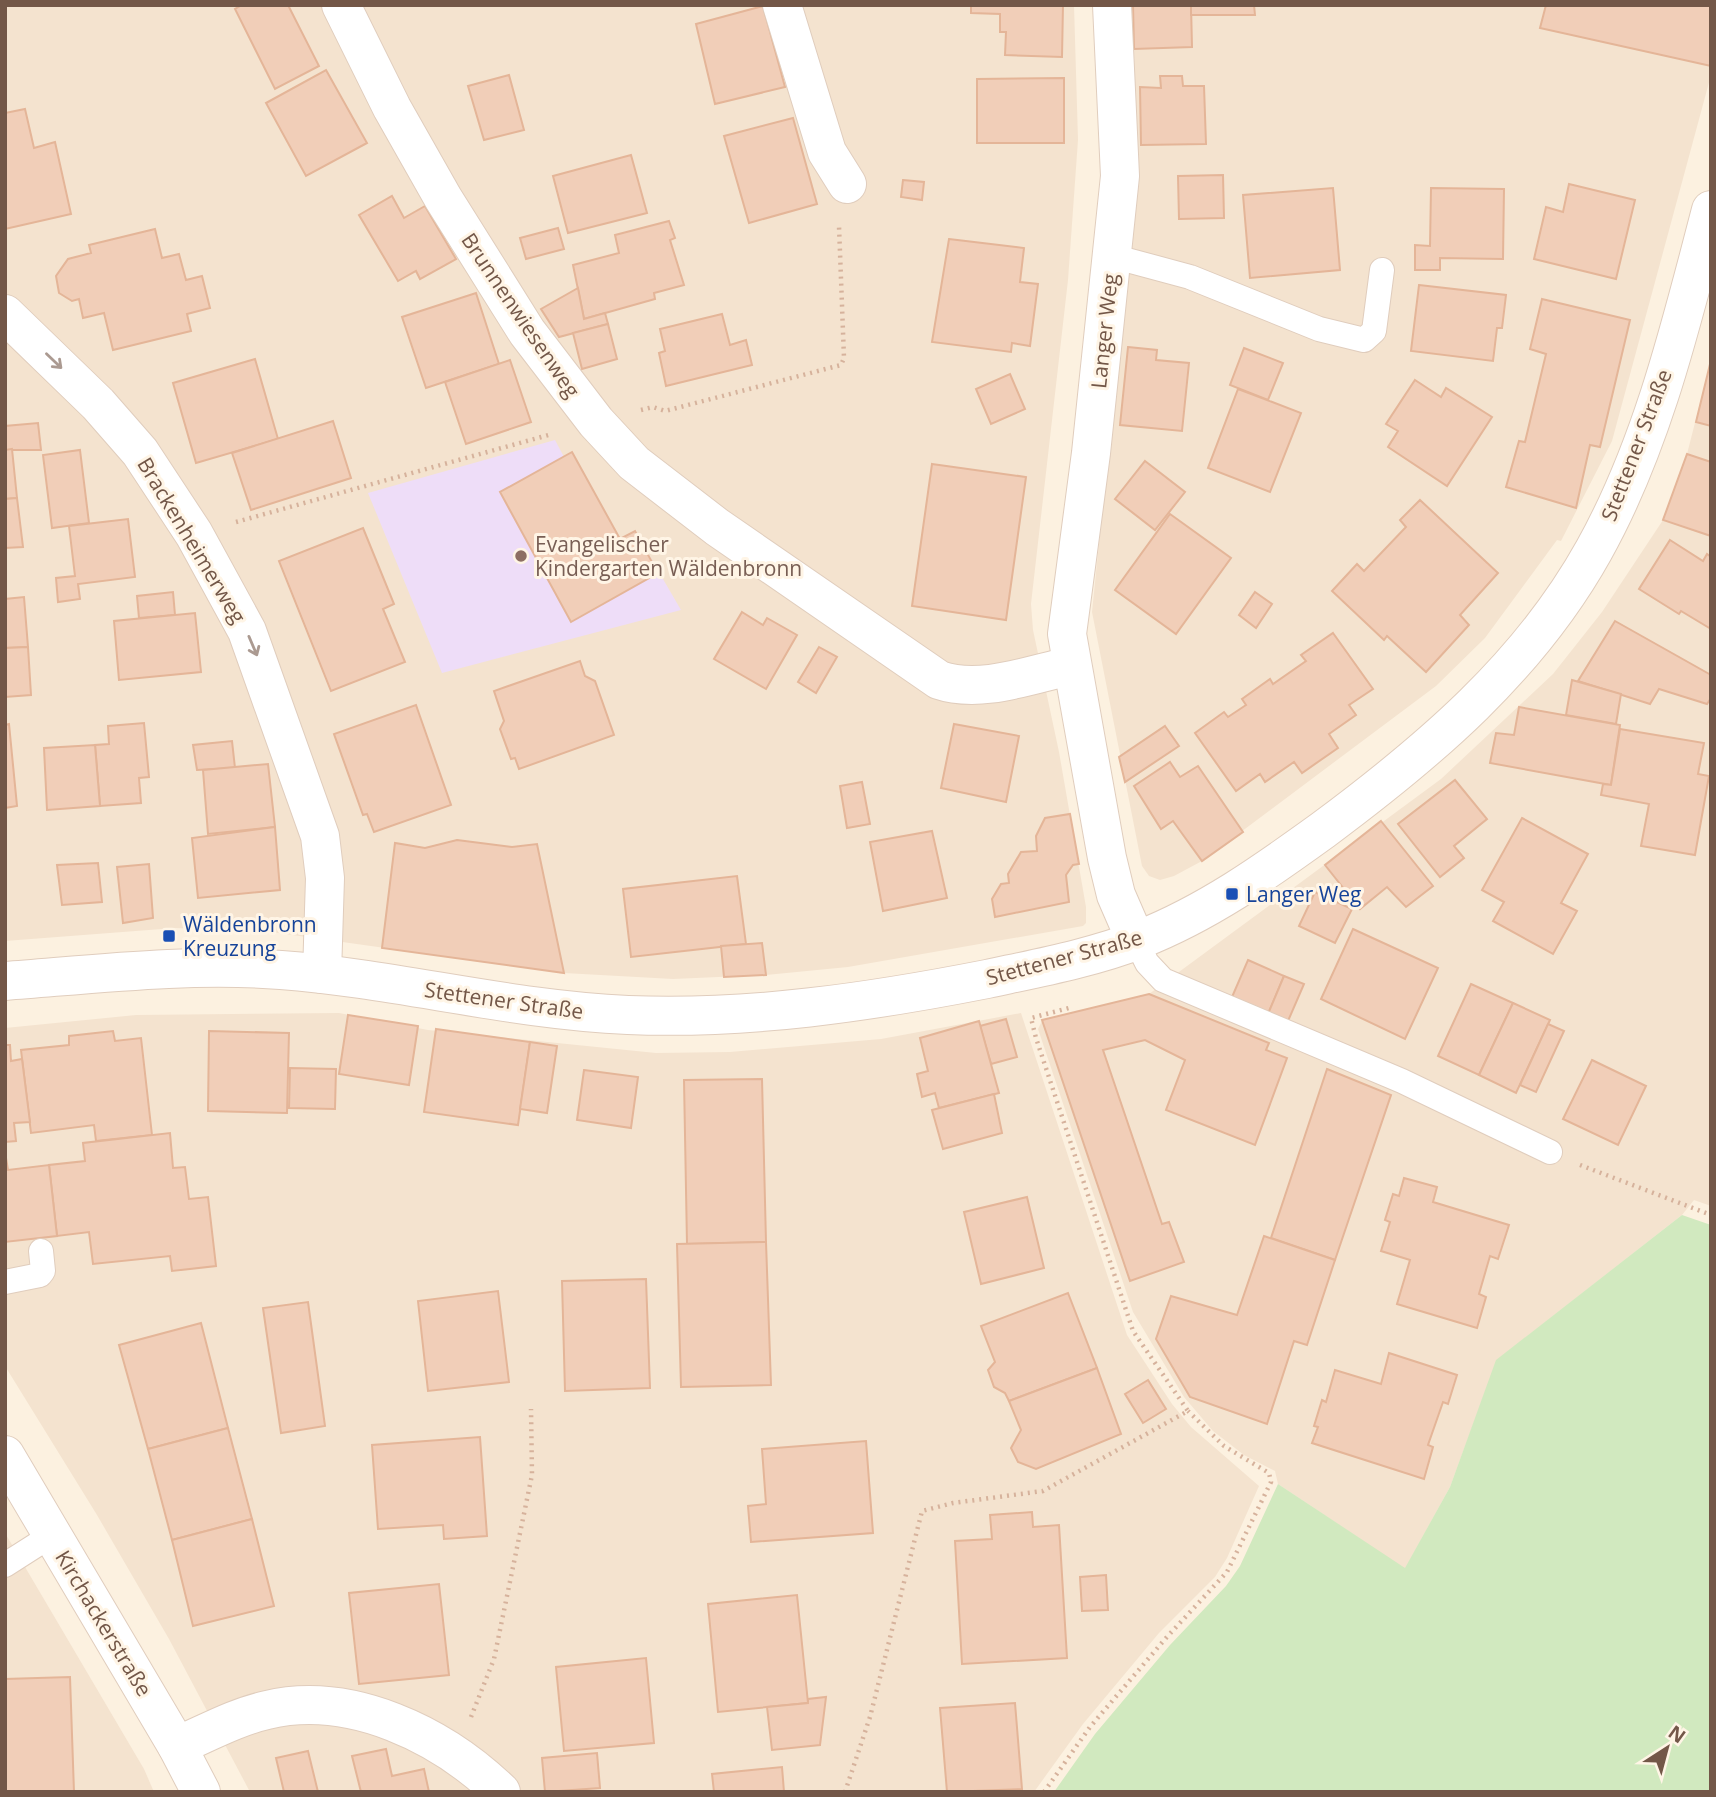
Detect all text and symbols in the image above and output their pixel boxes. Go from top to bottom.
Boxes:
street label: Brunnenwiesenweg [455,227,587,403]
street label: Langer Weg [1084,272,1124,390]
one-way arrow [45,353,62,370]
street label: Stettener Straße [1594,365,1678,525]
street label: Brackenheimerweg [131,452,253,628]
place label: Evangelischer Kindergarten Wäldenbronn [535,530,802,582]
marker: Evangelischer Kindergarten Wäldenbronn [513,548,529,564]
one-way arrow [247,635,260,657]
place label: Langer Weg [1246,880,1361,908]
marker: Langer Weg [1224,886,1240,902]
place label: Wäldenbronn Kreuzung [183,910,317,962]
street label: Stettener Straße [983,923,1145,991]
marker: Wäldenbronn Kreuzung [161,928,177,944]
street label: Stettener Straße [423,975,585,1025]
street label: Kirchackerstraße [49,1545,159,1701]
north arrow [1632,1713,1702,1783]
text: N [1663,1719,1691,1749]

